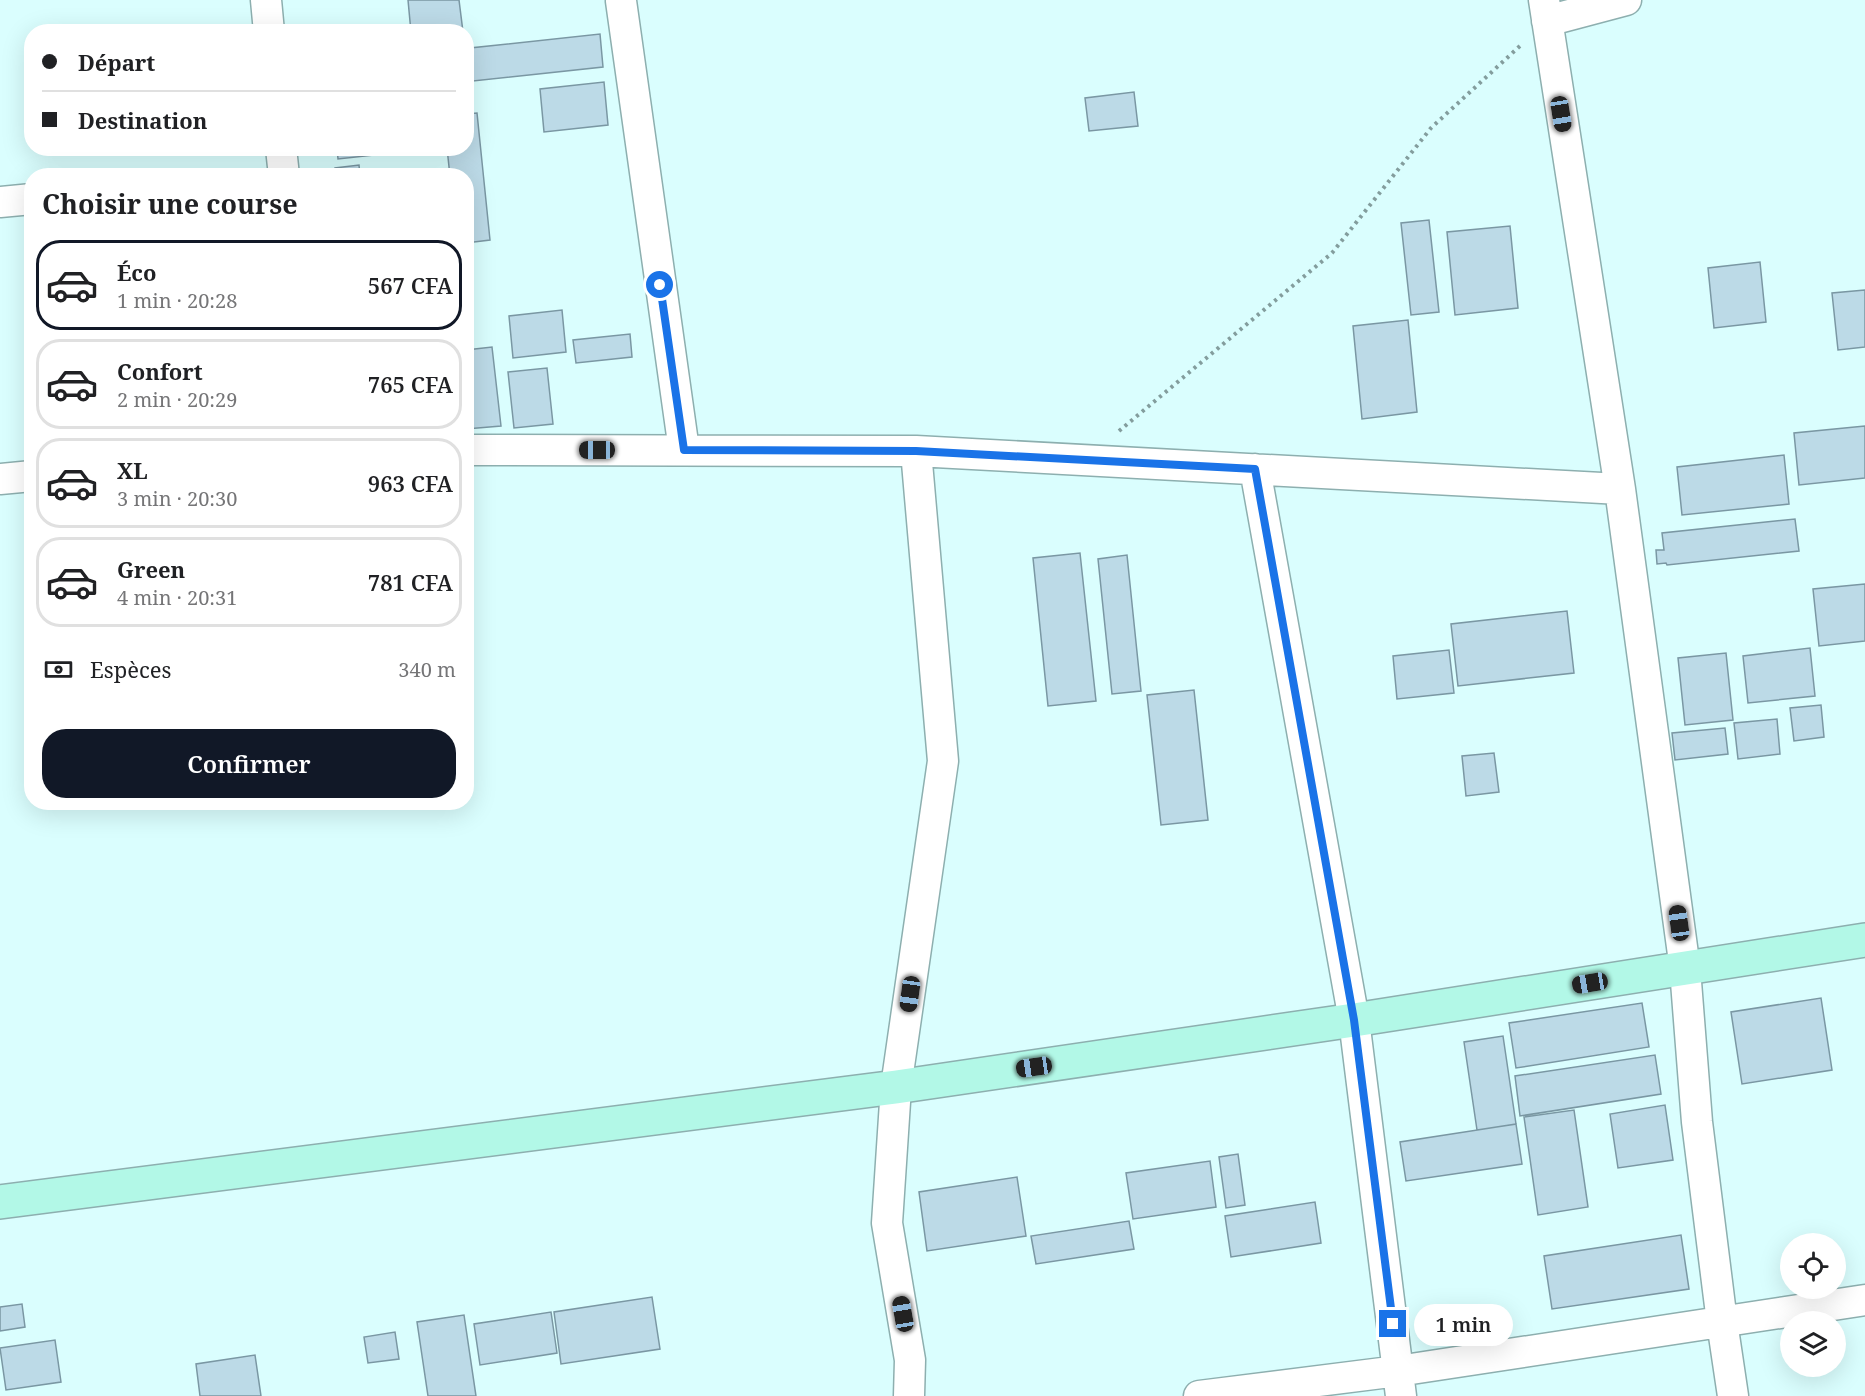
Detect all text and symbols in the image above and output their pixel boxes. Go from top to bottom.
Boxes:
text: Départ [78,47,155,77]
car [1549,95,1573,133]
text: Destination [78,105,207,135]
text: Choisir une course [42,185,298,222]
text: Éco [117,257,156,287]
icon: car [45,258,99,312]
text: 567 CFA [368,270,453,300]
route start [646,271,673,298]
text: 1 min · 20:28 [117,287,237,314]
text: Confort [117,356,203,386]
icon: car [45,357,99,411]
text: 765 CFA [368,369,453,399]
text: 2 min · 20:29 [117,386,237,413]
car [579,441,615,459]
text: XL [117,455,148,485]
icon: car [45,456,99,510]
text: 963 CFA [368,468,453,498]
text: 3 min · 20:30 [117,485,237,512]
text: Green [117,554,185,584]
icon: car [45,555,99,609]
text: 781 CFA [368,567,453,597]
text: 4 min · 20:31 [117,584,237,611]
icon: cash [42,653,75,686]
text: Espèces [90,654,171,684]
text: 340 m [398,656,456,683]
button: Confirmer [42,729,456,798]
car [1668,904,1690,942]
car [1571,971,1609,995]
car [899,975,921,1013]
car [1015,1056,1053,1078]
map controls [1780,1233,1846,1377]
button: locate [1780,1233,1846,1299]
car [891,1295,915,1333]
callout: 1 min [1414,1303,1513,1345]
route end [1379,1310,1406,1337]
text: 1 min [1436,1311,1491,1338]
button: layers [1780,1311,1846,1377]

